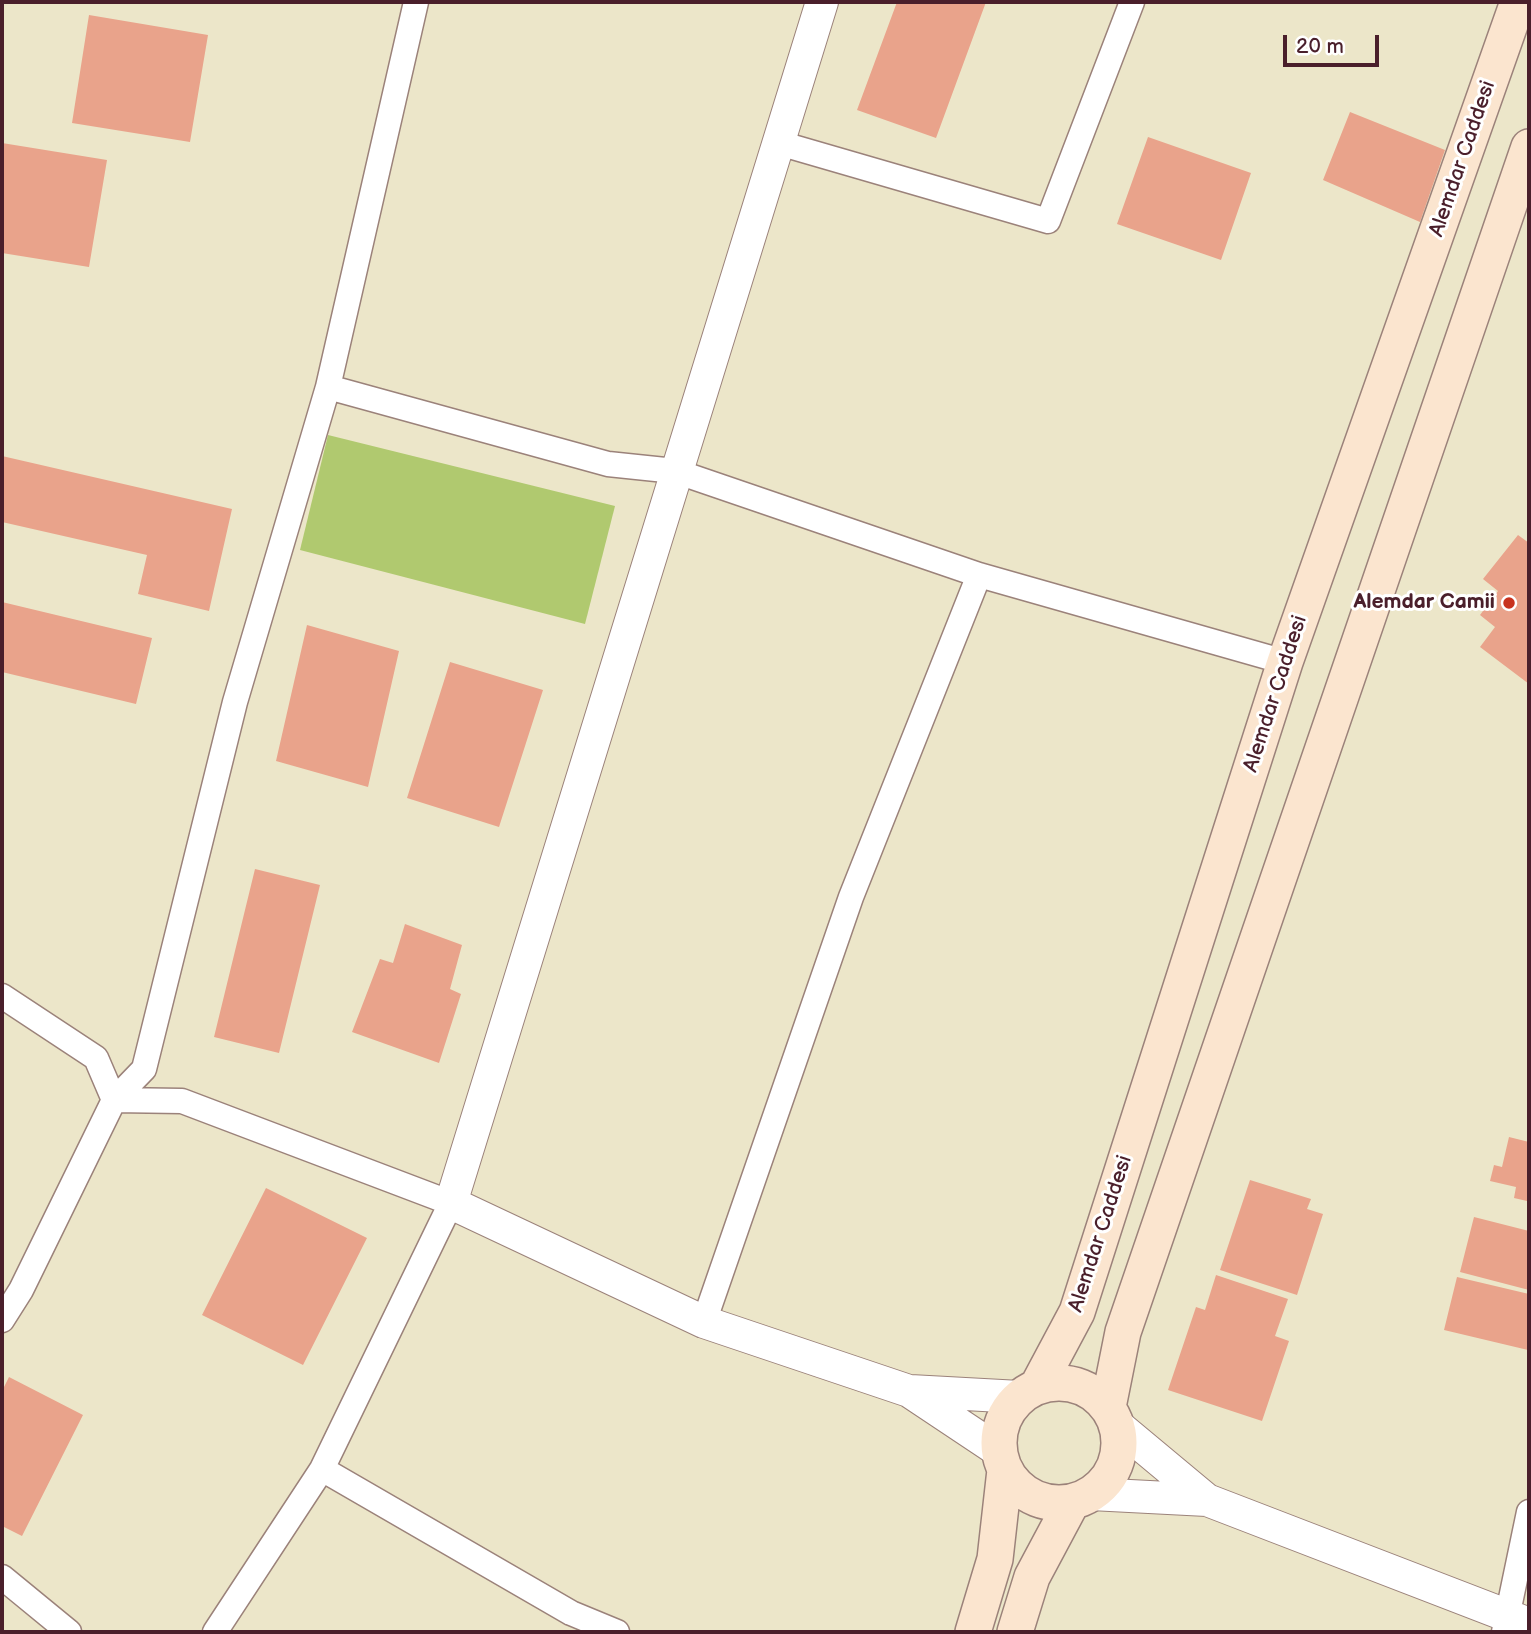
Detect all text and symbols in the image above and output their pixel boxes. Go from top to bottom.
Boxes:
scale bar [1286,21,1382,65]
text: 20 m [1296,34,1344,59]
street label: Alemdar Caddesi [1425,78,1501,240]
place label: Alemdar Camii [1353,590,1495,616]
marker: Alemdar Camii [1501,595,1517,611]
street label: Alemdar Caddesi [1239,613,1313,775]
street label: Alemdar Caddesi [1064,1153,1138,1315]

